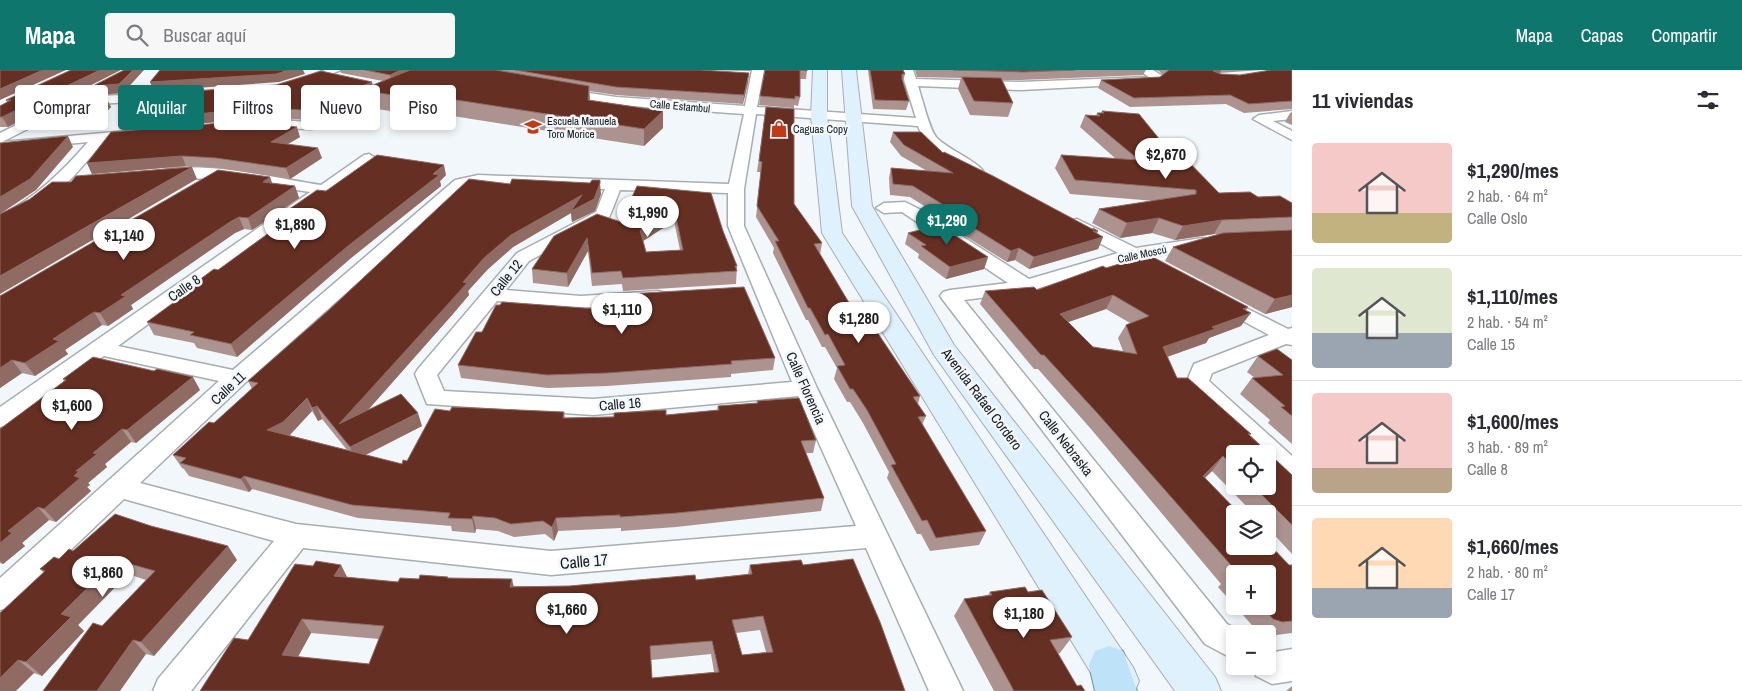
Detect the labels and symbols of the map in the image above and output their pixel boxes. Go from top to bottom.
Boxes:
street label: Calle Estambul [649,96,711,116]
place label: Escuela Manuela Toro Morice [547,114,616,141]
school or university icon: Escuela Manuela Toro Morice [523,117,543,137]
shop icon: Caguas Copy [769,119,789,139]
place label: Caguas Copy [793,122,848,136]
pin: $2,670 [1125,138,1207,180]
pin: $1,990 [607,196,689,238]
pin: $1,290 [906,204,988,246]
pin: $1,890 [254,208,336,250]
pin: $1,140 [83,218,165,261]
street label: Calle Moscú [1116,242,1168,266]
street label: Calle 12 [486,256,526,300]
street label: Calle 8 [164,270,204,306]
pin: $1,110 [581,292,663,335]
pin: $1,280 [818,302,900,344]
street label: Avenida Rafael Cordero [937,344,1026,454]
street label: Calle Florencia [782,349,830,427]
street label: Calle 11 [207,367,250,409]
pin: $1,600 [31,388,113,431]
street label: Calle 16 [598,393,642,415]
street label: Calle Nebraska [1035,407,1098,480]
street label: Calle 17 [559,548,609,574]
pin: $1,860 [62,556,144,598]
pin: $1,660 [526,592,608,635]
pin: $1,180 [983,596,1065,639]

